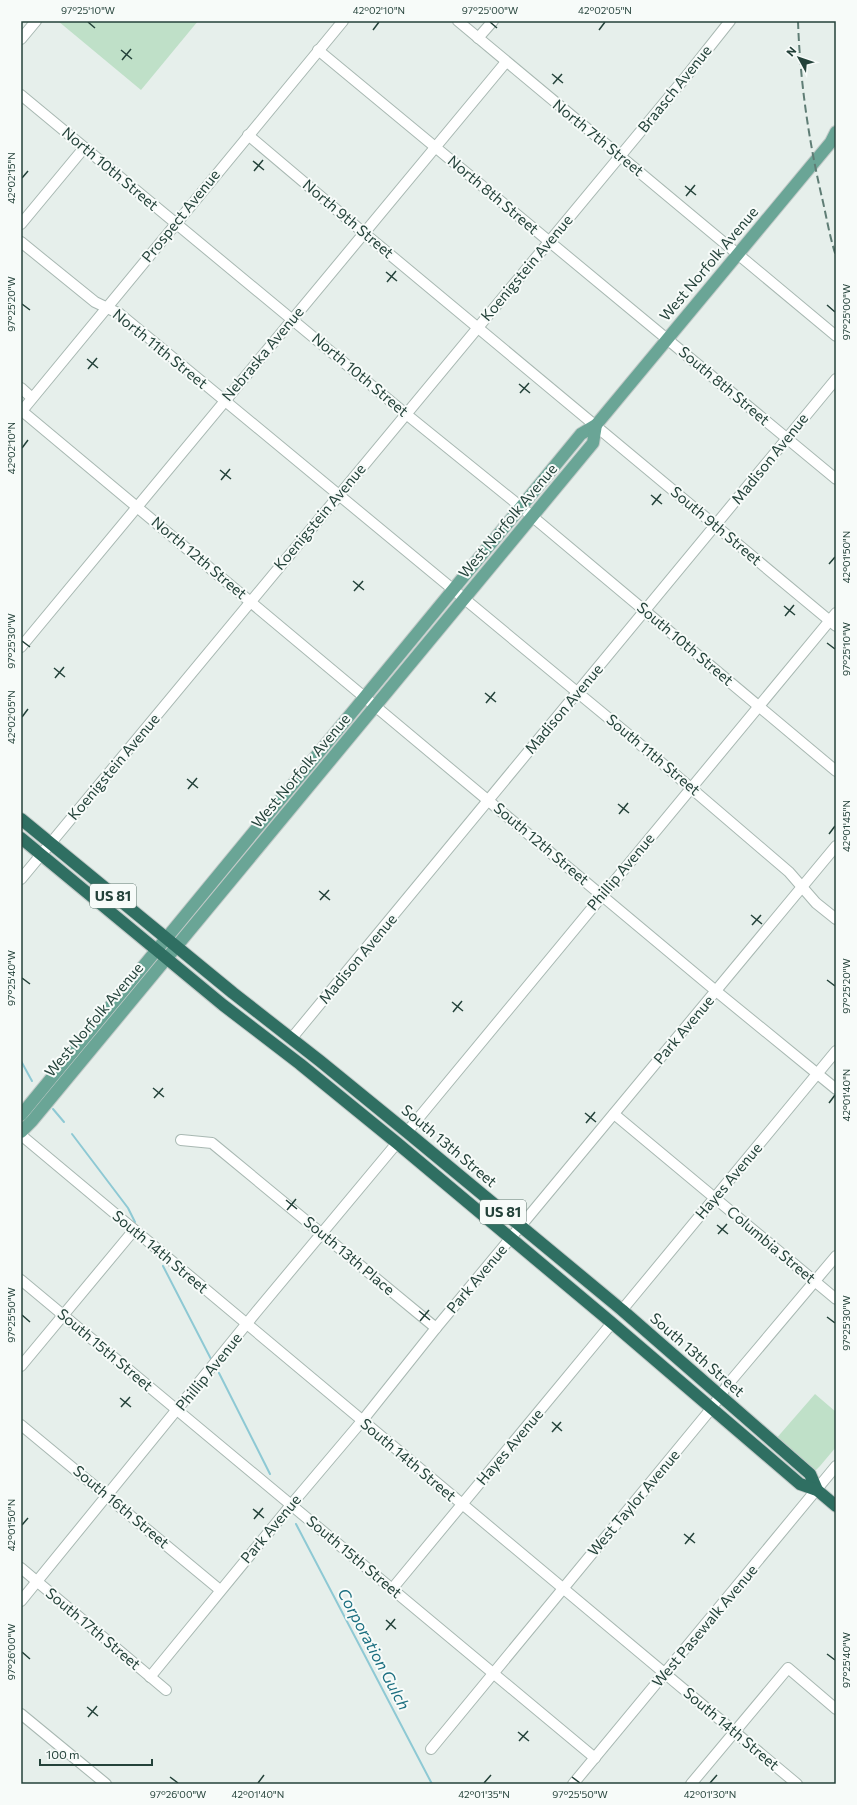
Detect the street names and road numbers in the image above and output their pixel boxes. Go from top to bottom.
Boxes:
street label: Braasch Avenue [634,41,715,136]
street label: North 7th Street [550,95,648,179]
street label: North 10th Street [59,123,162,214]
street label: North 8th Street [445,151,543,237]
street label: Prospect Avenue [137,165,223,265]
street label: North 9th Street [300,175,398,261]
street label: West Norfolk Avenue [655,203,761,324]
street label: Koenigstein Avenue [477,211,576,324]
street label: Nebraska Avenue [218,303,307,404]
street label: North 11th Street [110,304,212,392]
street label: North 10th Street [309,329,412,420]
street label: South 8th Street [676,342,774,428]
street label: Madison Avenue [727,409,811,507]
street label: Koenigstein Avenue [270,460,369,573]
street label: West Norfolk Avenue [454,460,560,581]
street label: South 9th Street [668,482,766,568]
street label: North 12th Street [148,512,251,602]
street label: South 10th Street [634,598,737,689]
street label: Madison Avenue [520,660,606,757]
street label: Koenigstein Avenue [64,710,163,823]
street label: West Norfolk Avenue [247,710,353,831]
street label: South 11th Street [603,710,704,799]
street label: South 12th Street [490,798,593,888]
street label: Phillip Avenue [583,829,658,914]
road number: US 81 [90,884,136,908]
street label: Madison Avenue [314,910,400,1007]
street label: West Norfolk Avenue [40,959,146,1080]
street label: Park Avenue [649,991,717,1067]
street label: South 13th Street [398,1100,501,1190]
street label: Hayes Avenue [691,1138,765,1222]
road number: US 81 [480,1200,526,1224]
street label: Columbia Street [724,1202,820,1287]
street label: South 14th Street [109,1206,212,1296]
street label: South 13th Place [301,1212,399,1298]
street label: Park Avenue [442,1240,510,1316]
street label: South 15th Street [54,1304,157,1394]
street label: South 13th Street [647,1308,748,1400]
street label: Phillip Avenue [171,1329,245,1414]
street label: Hayes Avenue [472,1404,546,1488]
street label: South 14th Street [357,1414,460,1504]
street label: West Taylor Avenue [583,1445,683,1559]
street label: South 16th Street [70,1461,173,1551]
street label: Park Avenue [236,1490,304,1566]
street label: South 15th Street [303,1511,406,1601]
street label: West Pasewalk Avenue [648,1560,761,1690]
street label: South 17th Street [43,1583,145,1673]
street label: South 14th Street [680,1683,783,1773]

